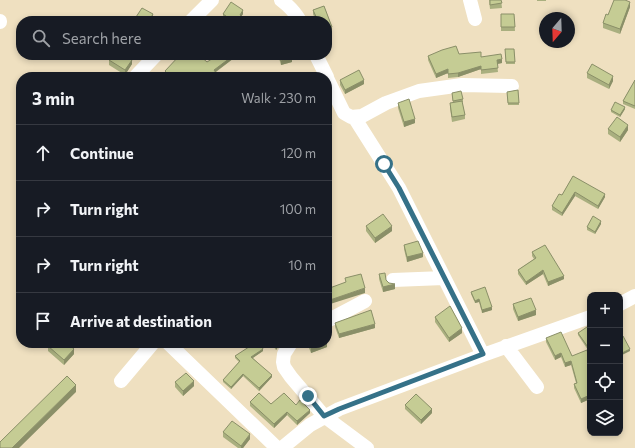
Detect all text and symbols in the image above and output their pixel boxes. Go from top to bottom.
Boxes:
north arrow [539,12,575,48]
search box [16,16,332,60]
icon: search [30,27,52,49]
text: Search here [62,29,141,47]
text: 3 min [32,88,75,109]
text: Walk · 230 m [241,90,316,106]
icon: ahead [32,142,54,164]
text: Continue [70,144,134,162]
text: 120 m [281,145,316,161]
route start [375,155,393,173]
icon: right [32,198,54,220]
text: Turn right [70,200,139,218]
text: 100 m [280,201,316,217]
icon: right [32,254,54,276]
text: Turn right [70,256,139,274]
text: 10 m [288,257,316,273]
map controls [587,292,623,436]
button: + [587,292,623,328]
icon: arrive [32,310,54,332]
text: Arrive at destination [70,312,212,330]
button: − [587,328,623,364]
button: locate [587,364,623,400]
route end [299,387,317,405]
button: layers [587,400,623,436]

